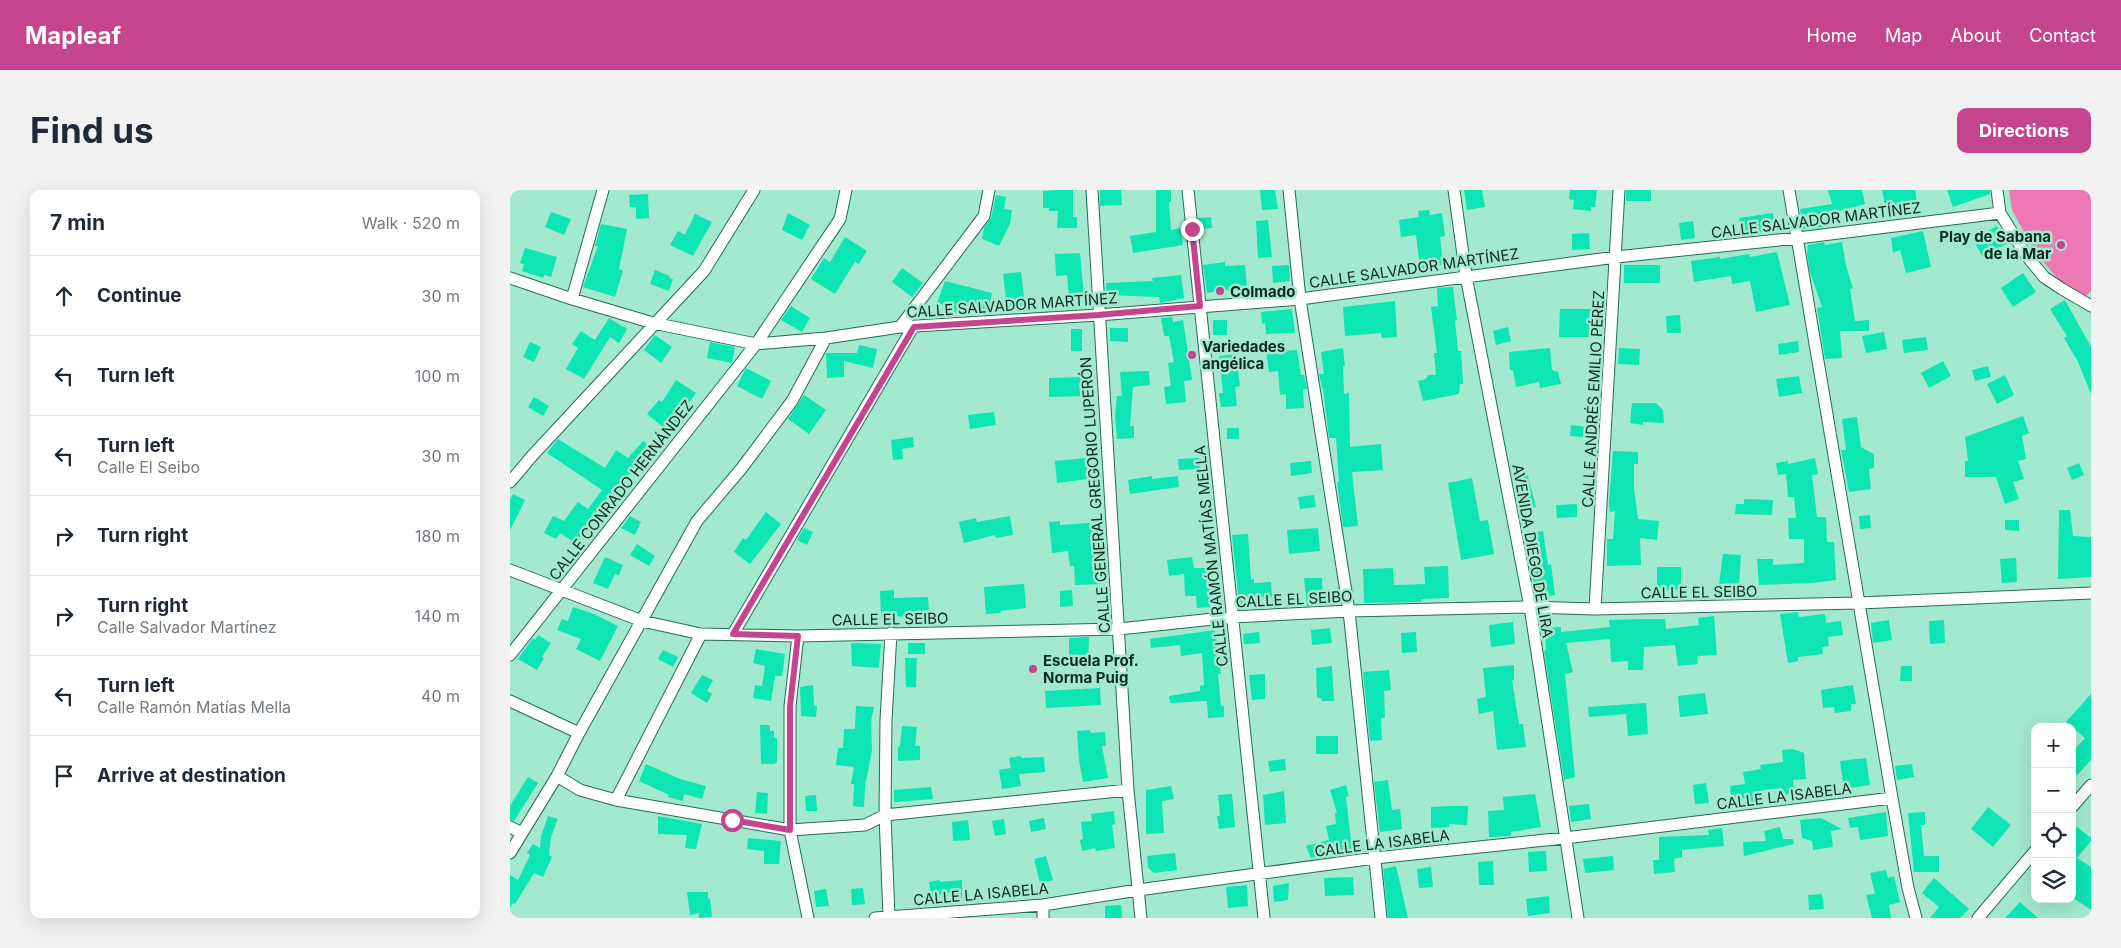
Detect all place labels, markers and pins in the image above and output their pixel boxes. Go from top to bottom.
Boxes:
place label: Play de Sabana de la Mar [1939,227,2051,263]
marker: Play de Sabana de la Mar [2055,239,2067,251]
place label: Colmado [1230,282,1295,301]
marker: Colmado [1214,285,1226,297]
place label: Variedades angélica [1202,337,1285,373]
marker: Variedades angélica [1186,349,1198,361]
place label: Escuela Prof. Norma Puig [1043,651,1139,687]
marker: Escuela Prof. Norma Puig [1027,663,1039,675]

